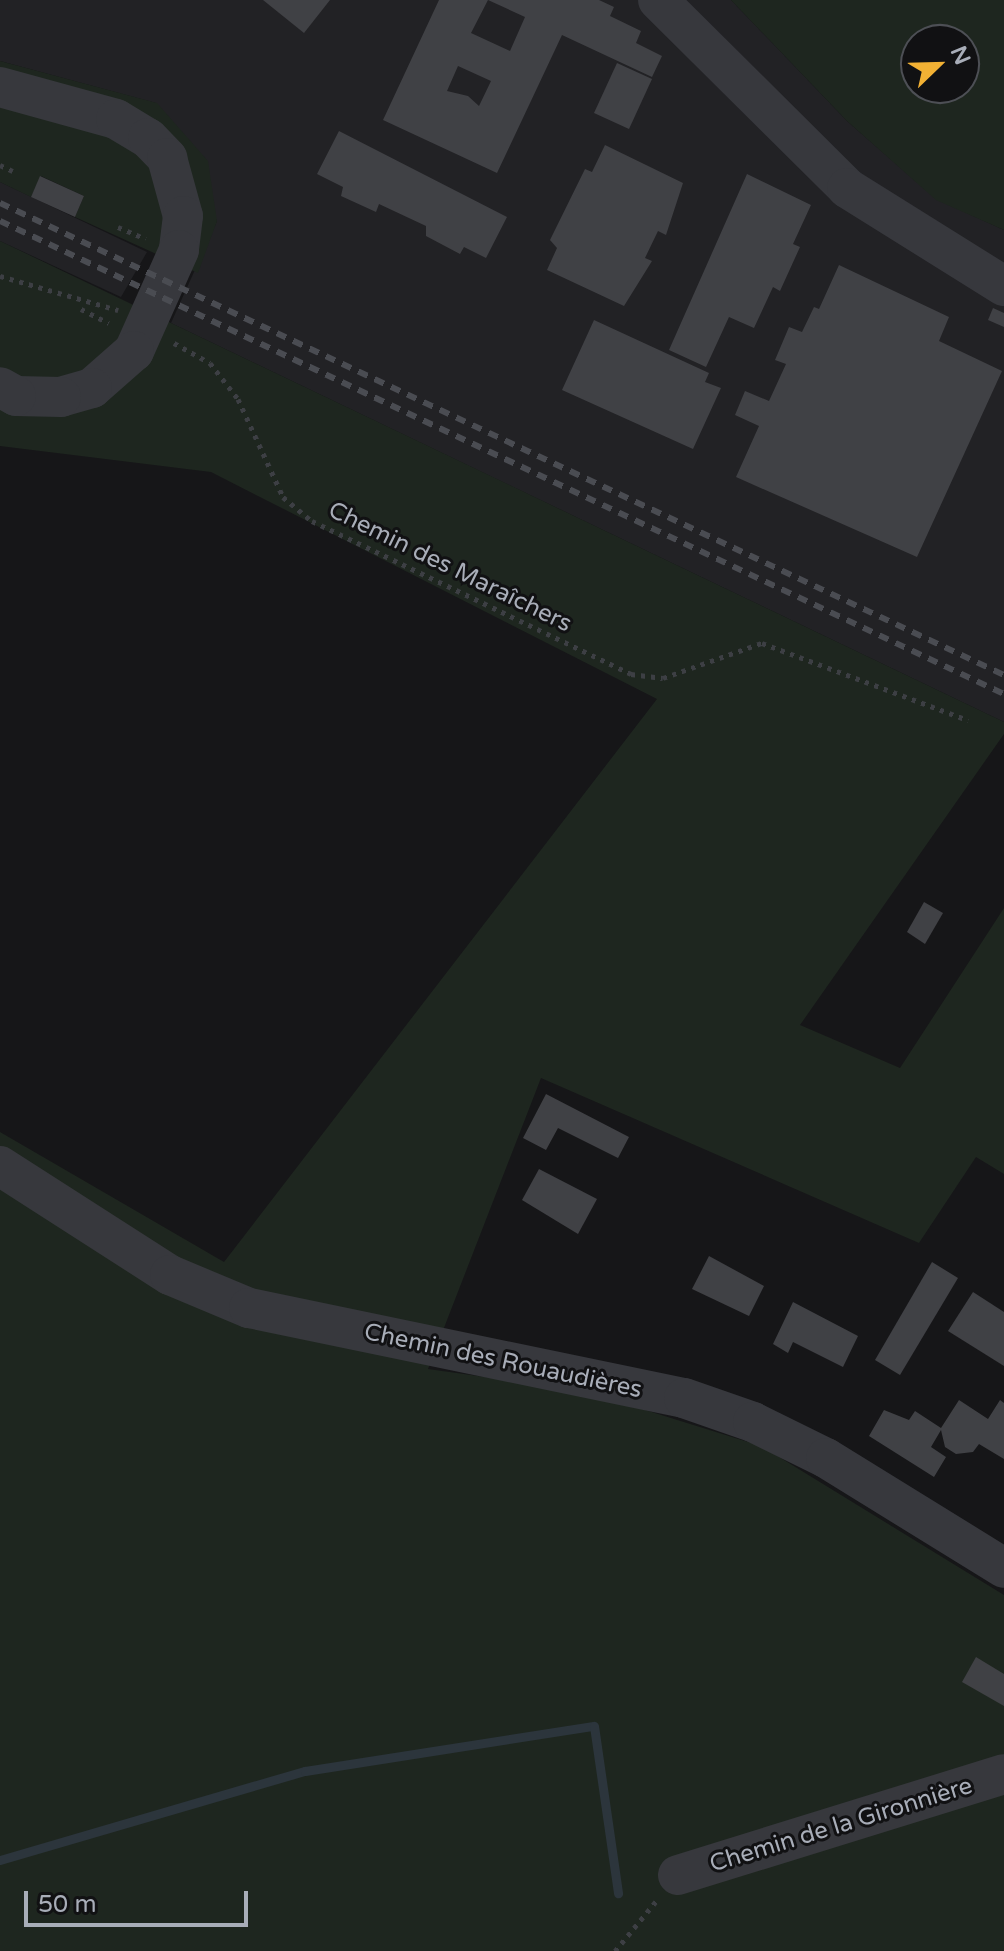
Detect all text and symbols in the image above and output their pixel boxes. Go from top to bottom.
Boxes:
north arrow [900,24,980,104]
text: N [945,42,976,69]
street label: Chemin des Maraîchers [324,495,576,639]
street label: Chemin des Rouaudières [362,1317,644,1405]
street label: Chemin de la Gironnière [706,1771,976,1879]
scale bar [28,1875,252,1925]
text: 50 m [38,1890,96,1919]

